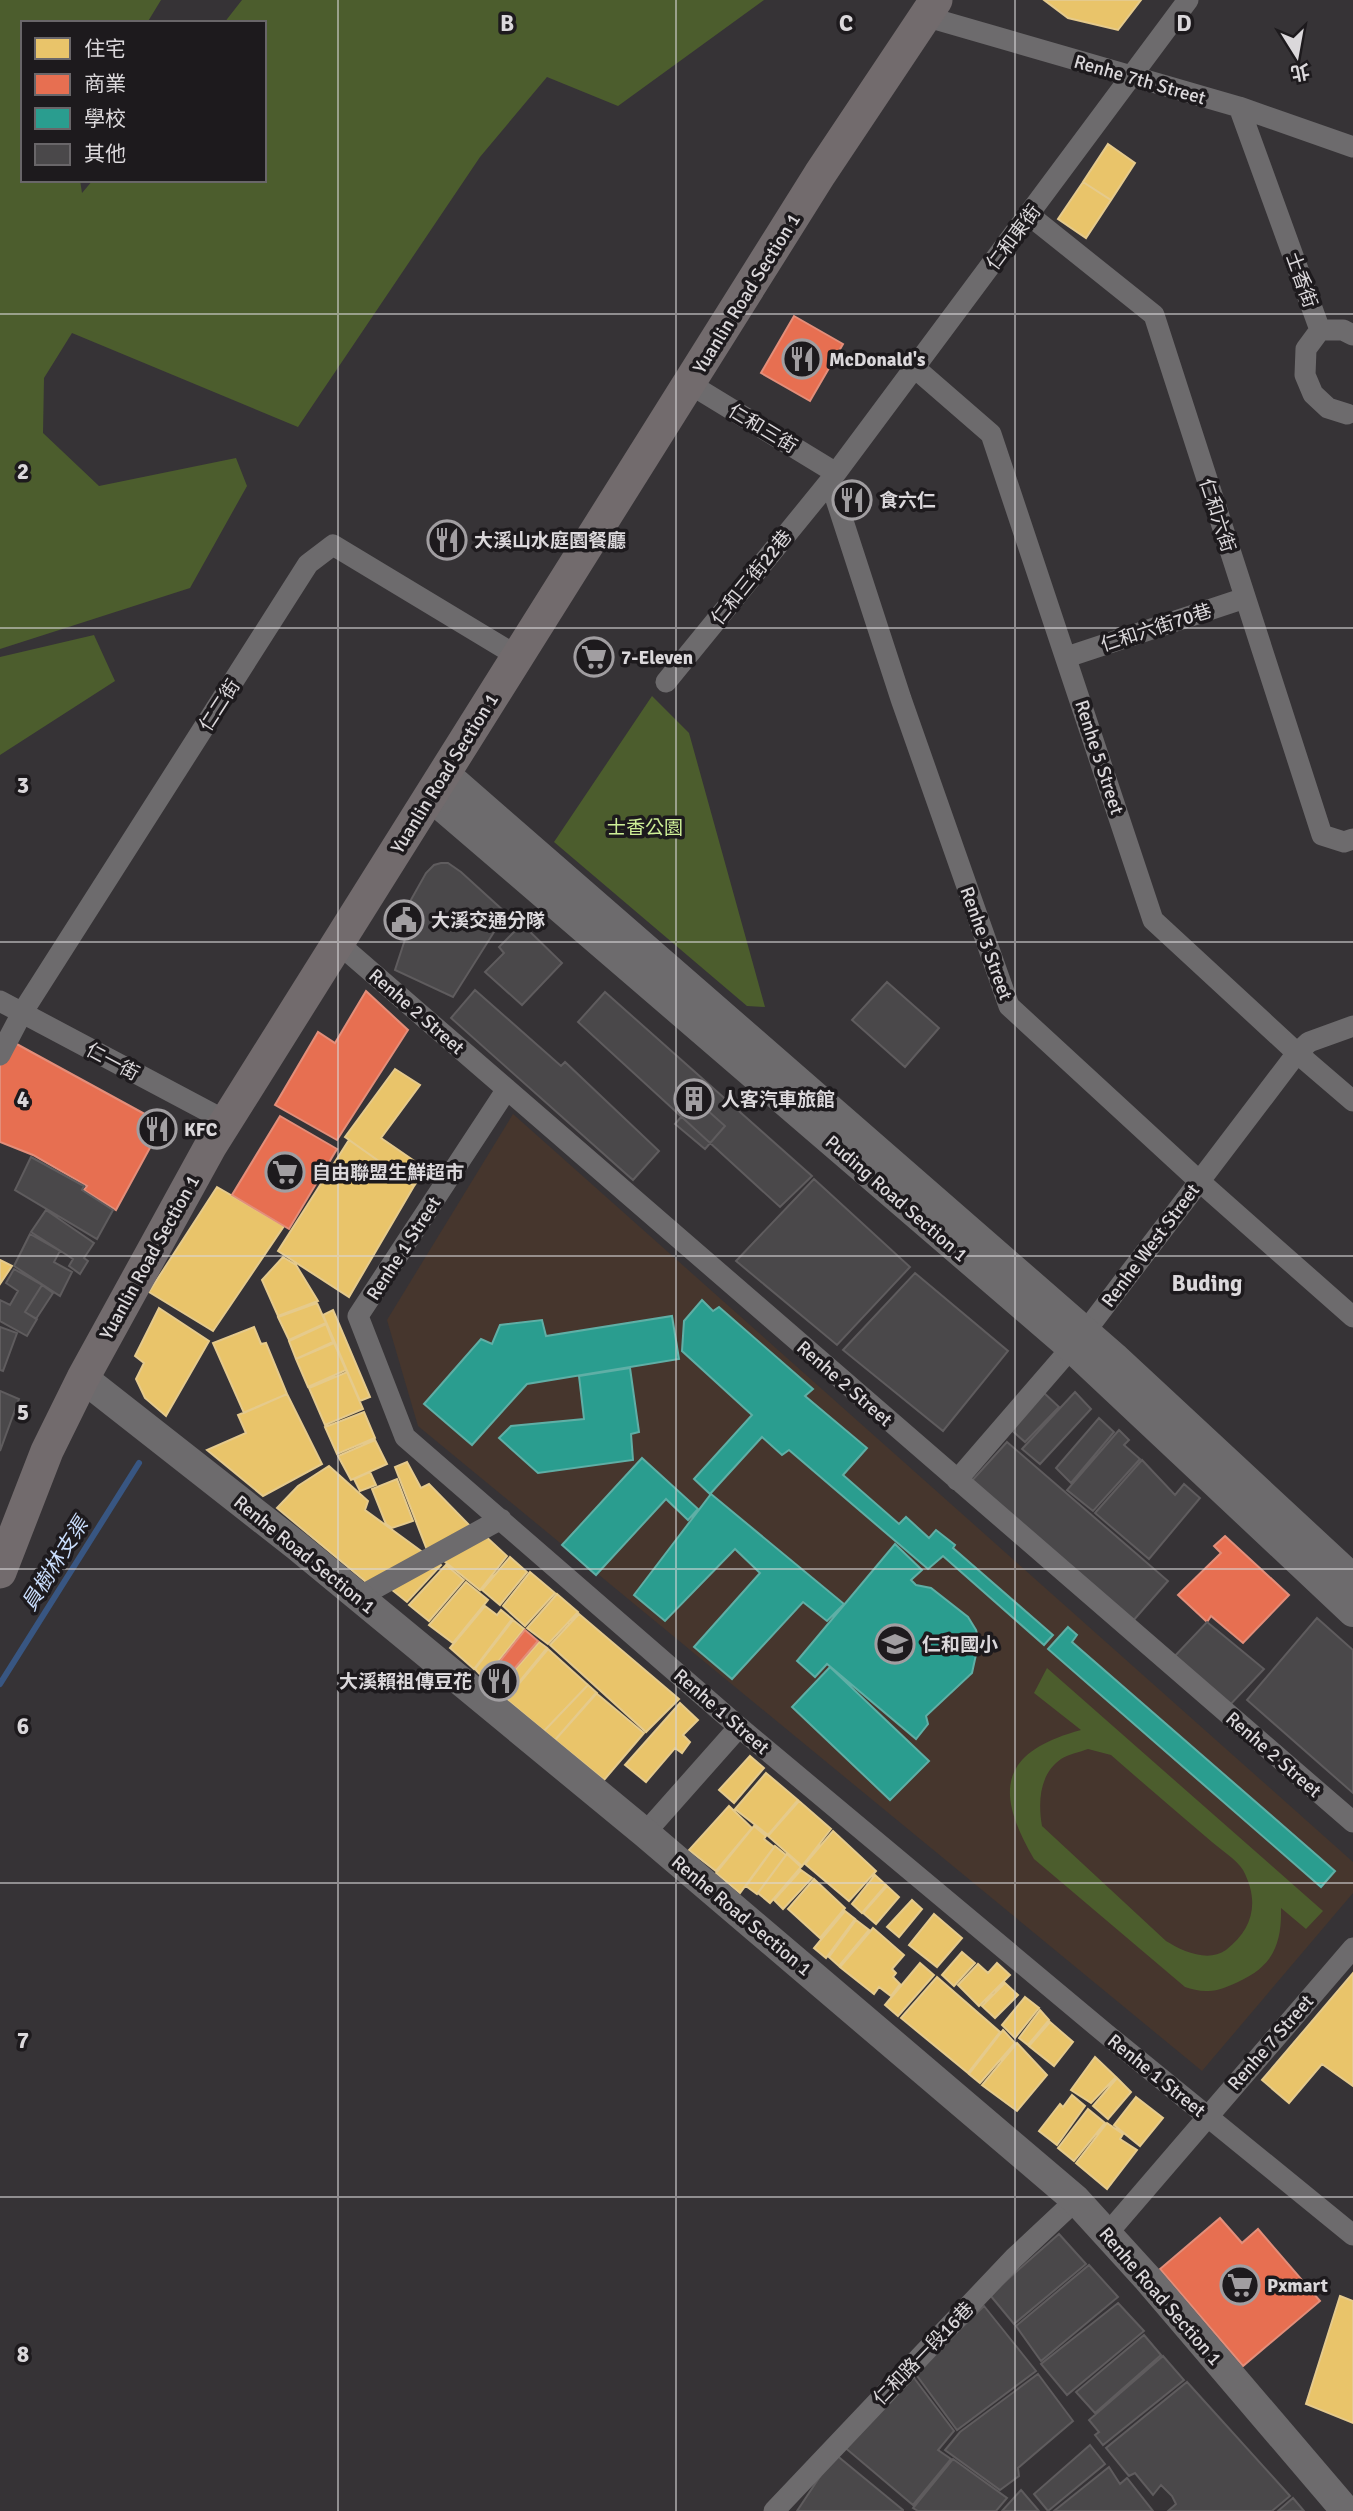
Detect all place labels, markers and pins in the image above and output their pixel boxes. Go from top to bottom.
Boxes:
restaurant icon: McDonald's [781,338,823,380]
place label: McDonald's [829,348,925,372]
restaurant icon: 食六仁 [831,479,873,521]
place label: 食六仁 [879,489,936,513]
restaurant icon: 大溪山水庭園餐廳 [426,519,468,561]
place label: 大溪山水庭園餐廳 [474,529,626,553]
supermarket icon: 7-Eleven [573,636,615,678]
place label: 7-Eleven [621,646,693,670]
public building icon: 大溪交通分隊 [383,899,425,941]
place label: 大溪交通分隊 [431,909,545,933]
building icon: 人客汽車旅館 [673,1078,715,1120]
place label: 人客汽車旅館 [721,1088,835,1112]
restaurant icon: KFC [136,1108,178,1150]
place label: KFC [184,1118,218,1142]
supermarket icon: 自由聯盟生鮮超市 [264,1151,306,1193]
place label: 自由聯盟生鮮超市 [312,1161,464,1185]
school or university icon: 仁和國小 [874,1623,916,1665]
place label: 仁和國小 [922,1633,998,1657]
restaurant icon: 大溪賴祖傳豆花 [478,1660,520,1702]
place label: 大溪賴祖傳豆花 [339,1670,472,1694]
supermarket icon: Pxmart [1219,2264,1261,2306]
place label: Pxmart [1267,2274,1328,2298]

